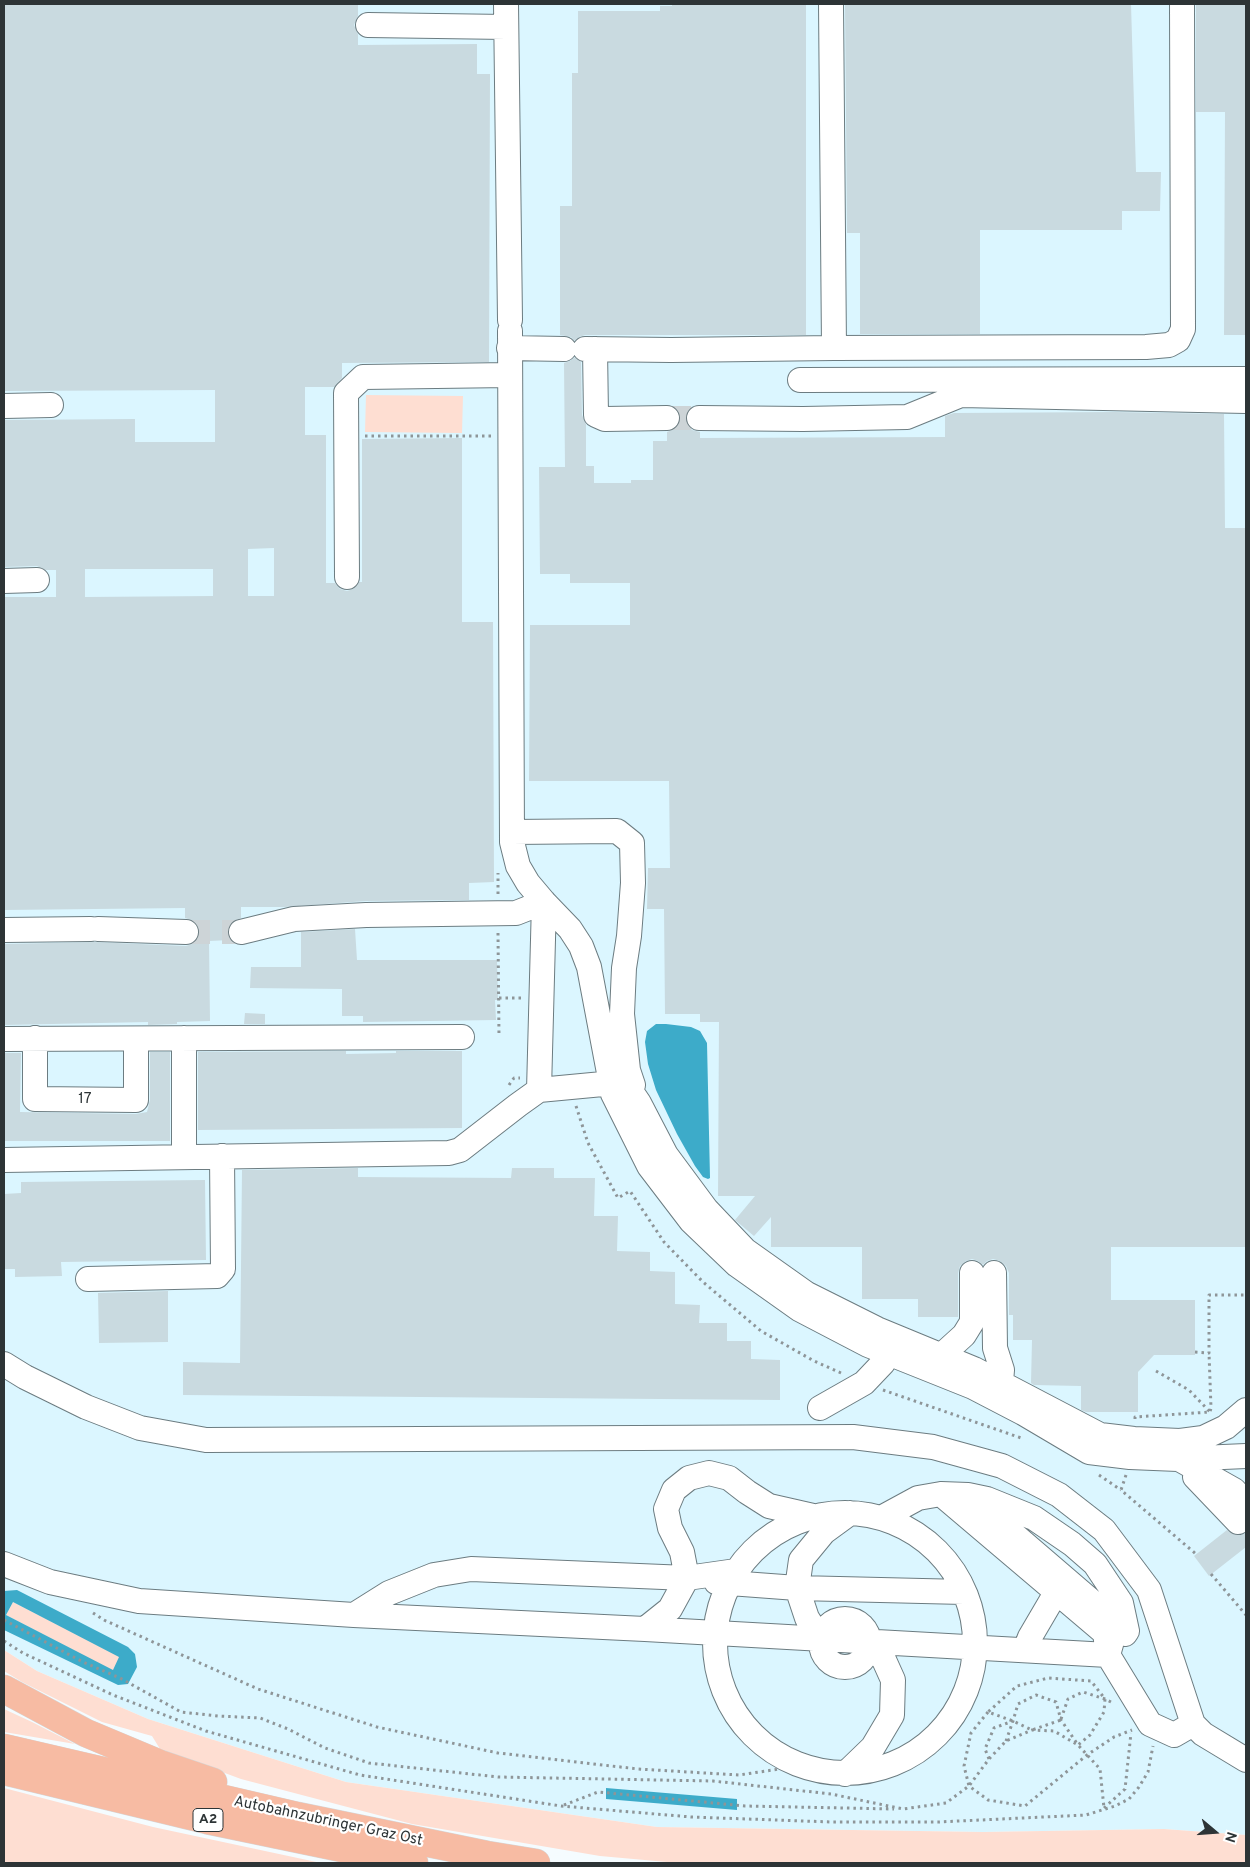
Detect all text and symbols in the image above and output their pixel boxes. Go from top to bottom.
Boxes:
street label: 17 [78,1091,92,1109]
street label: Autobahnzubringer Graz Ost [232,1793,424,1851]
north arrow [1190,1807,1240,1857]
road number: A2 [193,1808,223,1832]
text: N [1220,1829,1239,1844]

